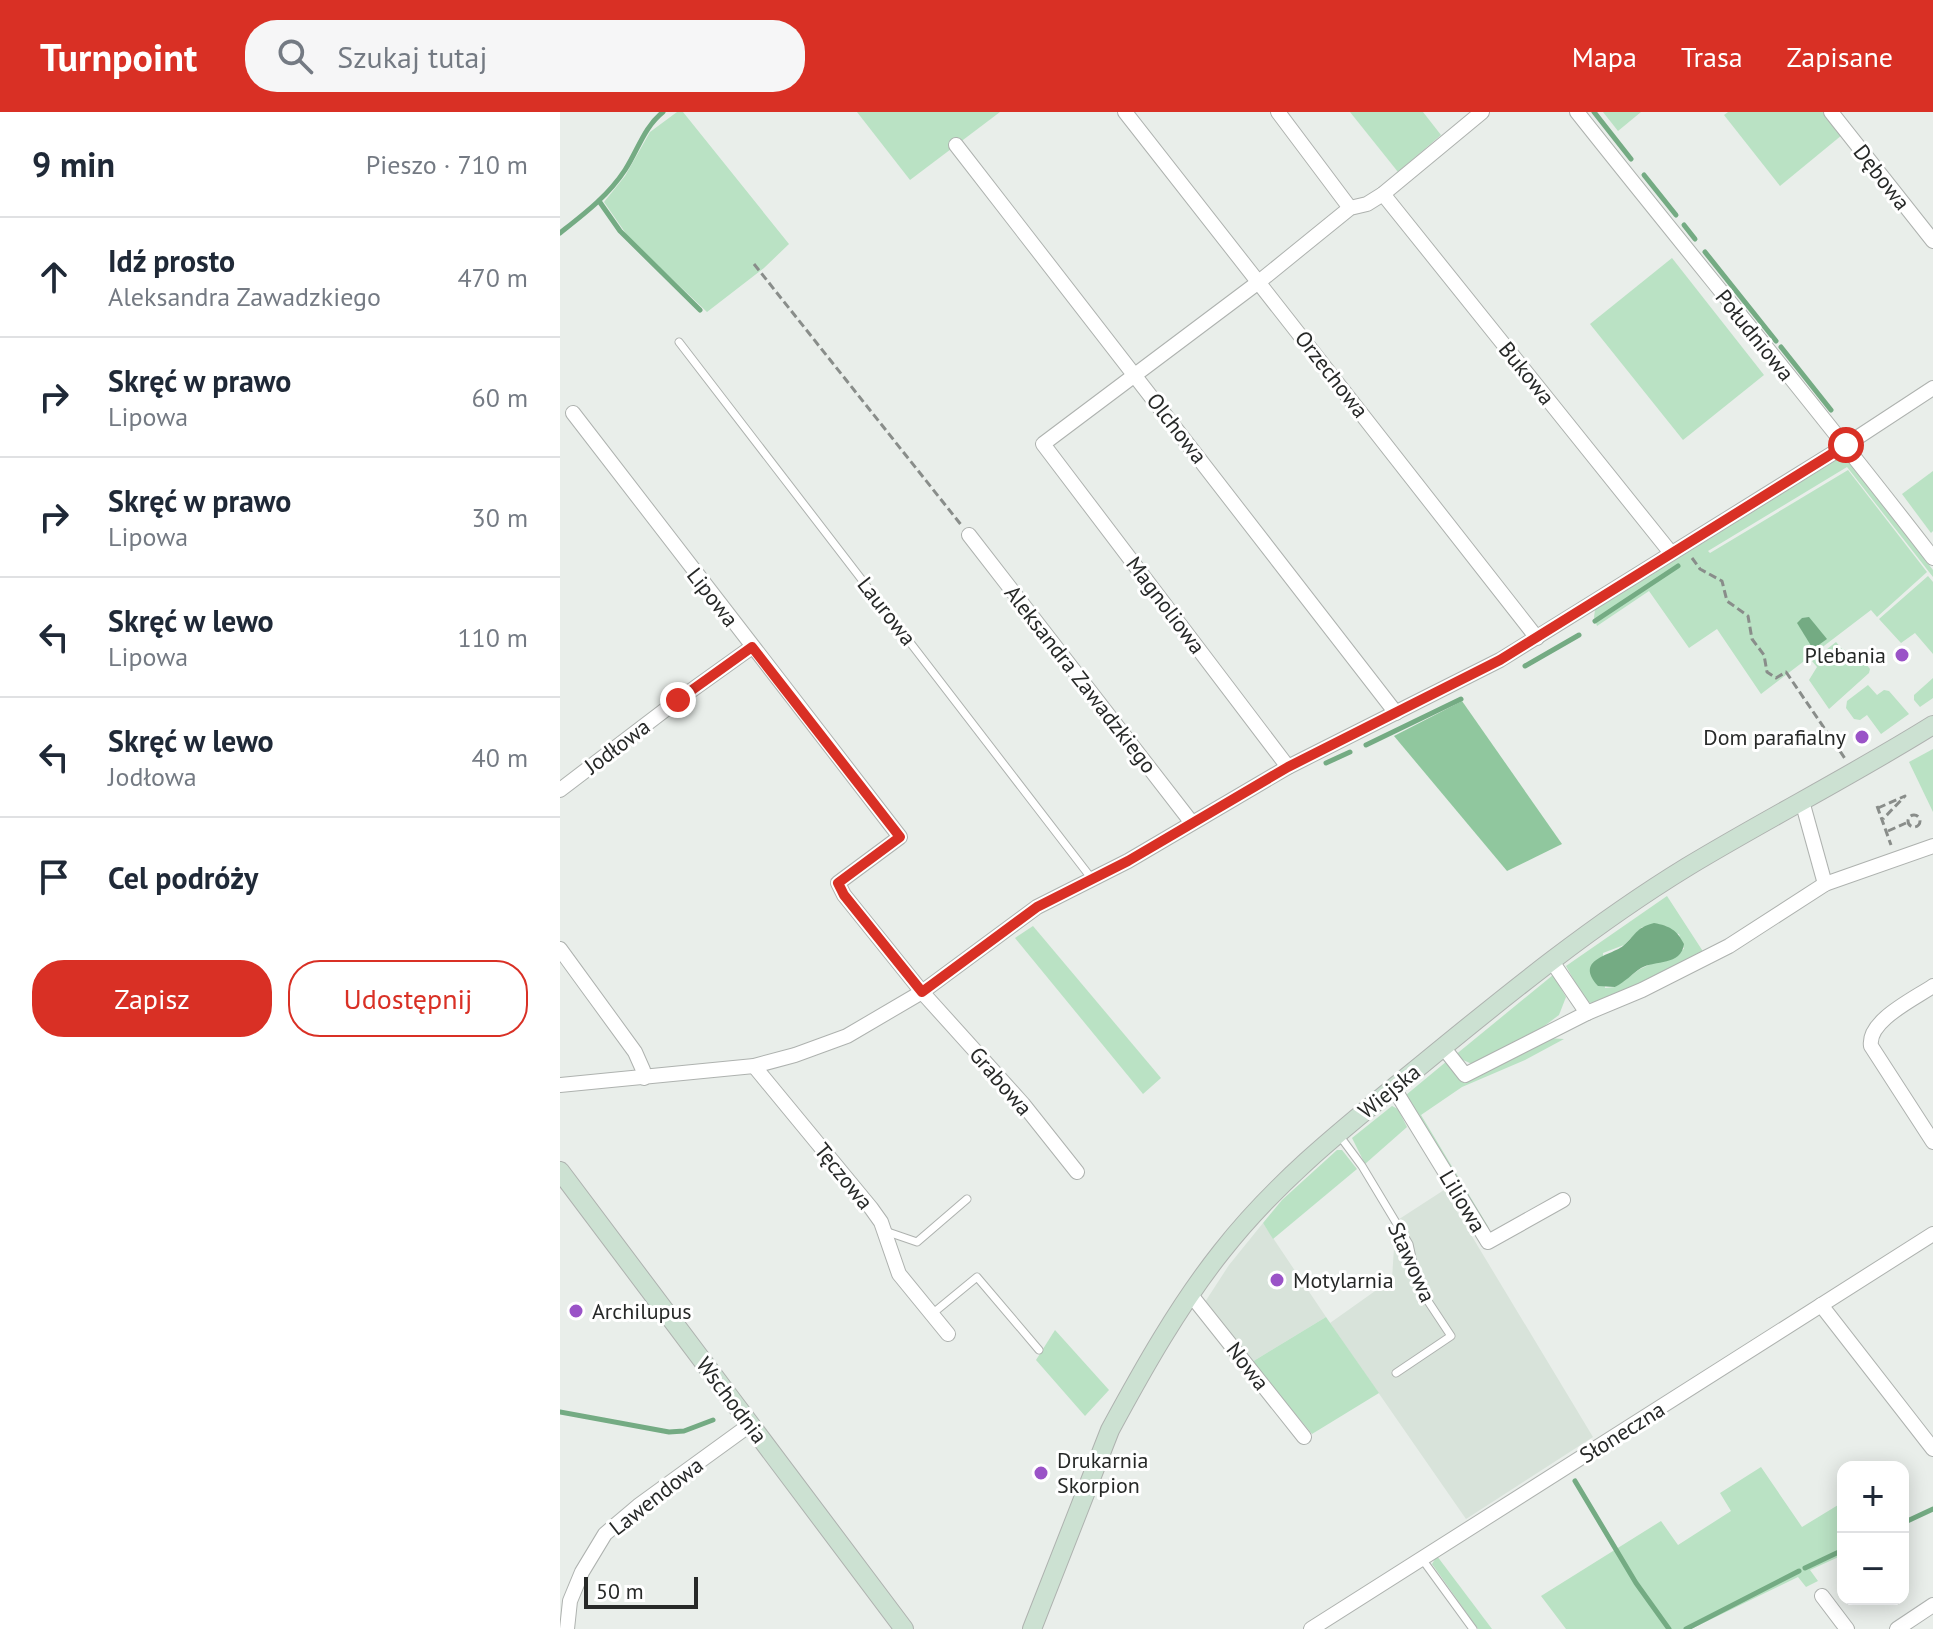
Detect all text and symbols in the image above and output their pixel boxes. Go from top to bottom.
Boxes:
search box [245,20,805,92]
text: Turnpoint [40,32,197,81]
icon: search [273,34,317,78]
text: Szukaj tutaj [337,37,487,76]
text: Mapa [1572,38,1637,75]
text: Trasa [1681,38,1743,75]
text: Zapisane [1787,38,1893,75]
street label: Dębowa [1848,138,1916,216]
text: 9 min [32,142,115,186]
text: Pieszo · 710 m [366,148,528,181]
text: Idź prosto [108,241,235,280]
icon: ahead [32,255,76,299]
text: 470 m [457,261,528,294]
text: Aleksandra Zawadzkiego [108,280,381,313]
street label: Południowa [1710,283,1800,387]
street label: Orzechowa [1289,325,1375,423]
street label: Bukowa [1493,336,1561,410]
text: Skręć w prawo [108,361,291,400]
icon: right [32,375,76,419]
text: 60 m [472,381,528,414]
street label: Olchowa [1141,387,1213,469]
text: Lipowa [108,400,188,433]
route start [1828,427,1864,463]
text: Skręć w prawo [108,481,291,520]
icon: right [32,495,76,539]
text: 30 m [472,501,528,534]
text: Lipowa [108,520,188,553]
street label: Magnoliowa [1120,551,1212,659]
street label: Lipowa [681,562,745,632]
street label: Laurowa [851,571,923,651]
street label: Aleksandra Zawadzkiego [999,579,1163,779]
text: Skręć w lewo [108,601,274,640]
icon: left [32,615,76,659]
text: 110 m [457,621,528,654]
text: Lipowa [108,640,188,673]
place label: Plebania [1804,641,1886,669]
marker: Plebania [1893,646,1911,664]
route end [660,682,696,718]
street label: Jodłowa [578,712,655,780]
text: Skręć w lewo [108,721,274,760]
place label: Dom parafialny [1703,723,1847,751]
marker: Dom parafialny [1853,728,1871,746]
icon: left [32,735,76,779]
text: 40 m [472,741,528,774]
text: Jodłowa [108,760,197,793]
icon: arrive [32,855,76,899]
text: Cel podróży [108,858,258,897]
button: Zapisz [32,960,272,1037]
button: Udostępnij [288,960,528,1037]
street label: Grabowa [963,1041,1039,1121]
street label: Wiejska [1352,1058,1426,1124]
street label: Tęczowa [809,1137,879,1215]
street label: Liliowa [1433,1165,1493,1237]
street label: Stawowa [1382,1218,1442,1306]
place label: Motylarnia [1293,1266,1394,1294]
marker: Motylarnia [1268,1271,1286,1289]
place label: Archilupus [592,1297,692,1325]
marker: Archilupus [567,1302,585,1320]
street label: Nowa [1221,1336,1275,1396]
street label: Wschodnia [690,1351,774,1449]
street label: Słoneczna [1574,1395,1670,1469]
place label: Drukarnia Skorpion [1057,1446,1149,1499]
street label: Lawendowa [603,1451,709,1541]
map controls [1837,1461,1909,1605]
button: + [1837,1461,1909,1533]
marker: Drukarnia Skorpion [1032,1464,1050,1482]
button: − [1837,1533,1909,1605]
scale bar [584,1573,698,1609]
text: 50 m [596,1577,644,1605]

